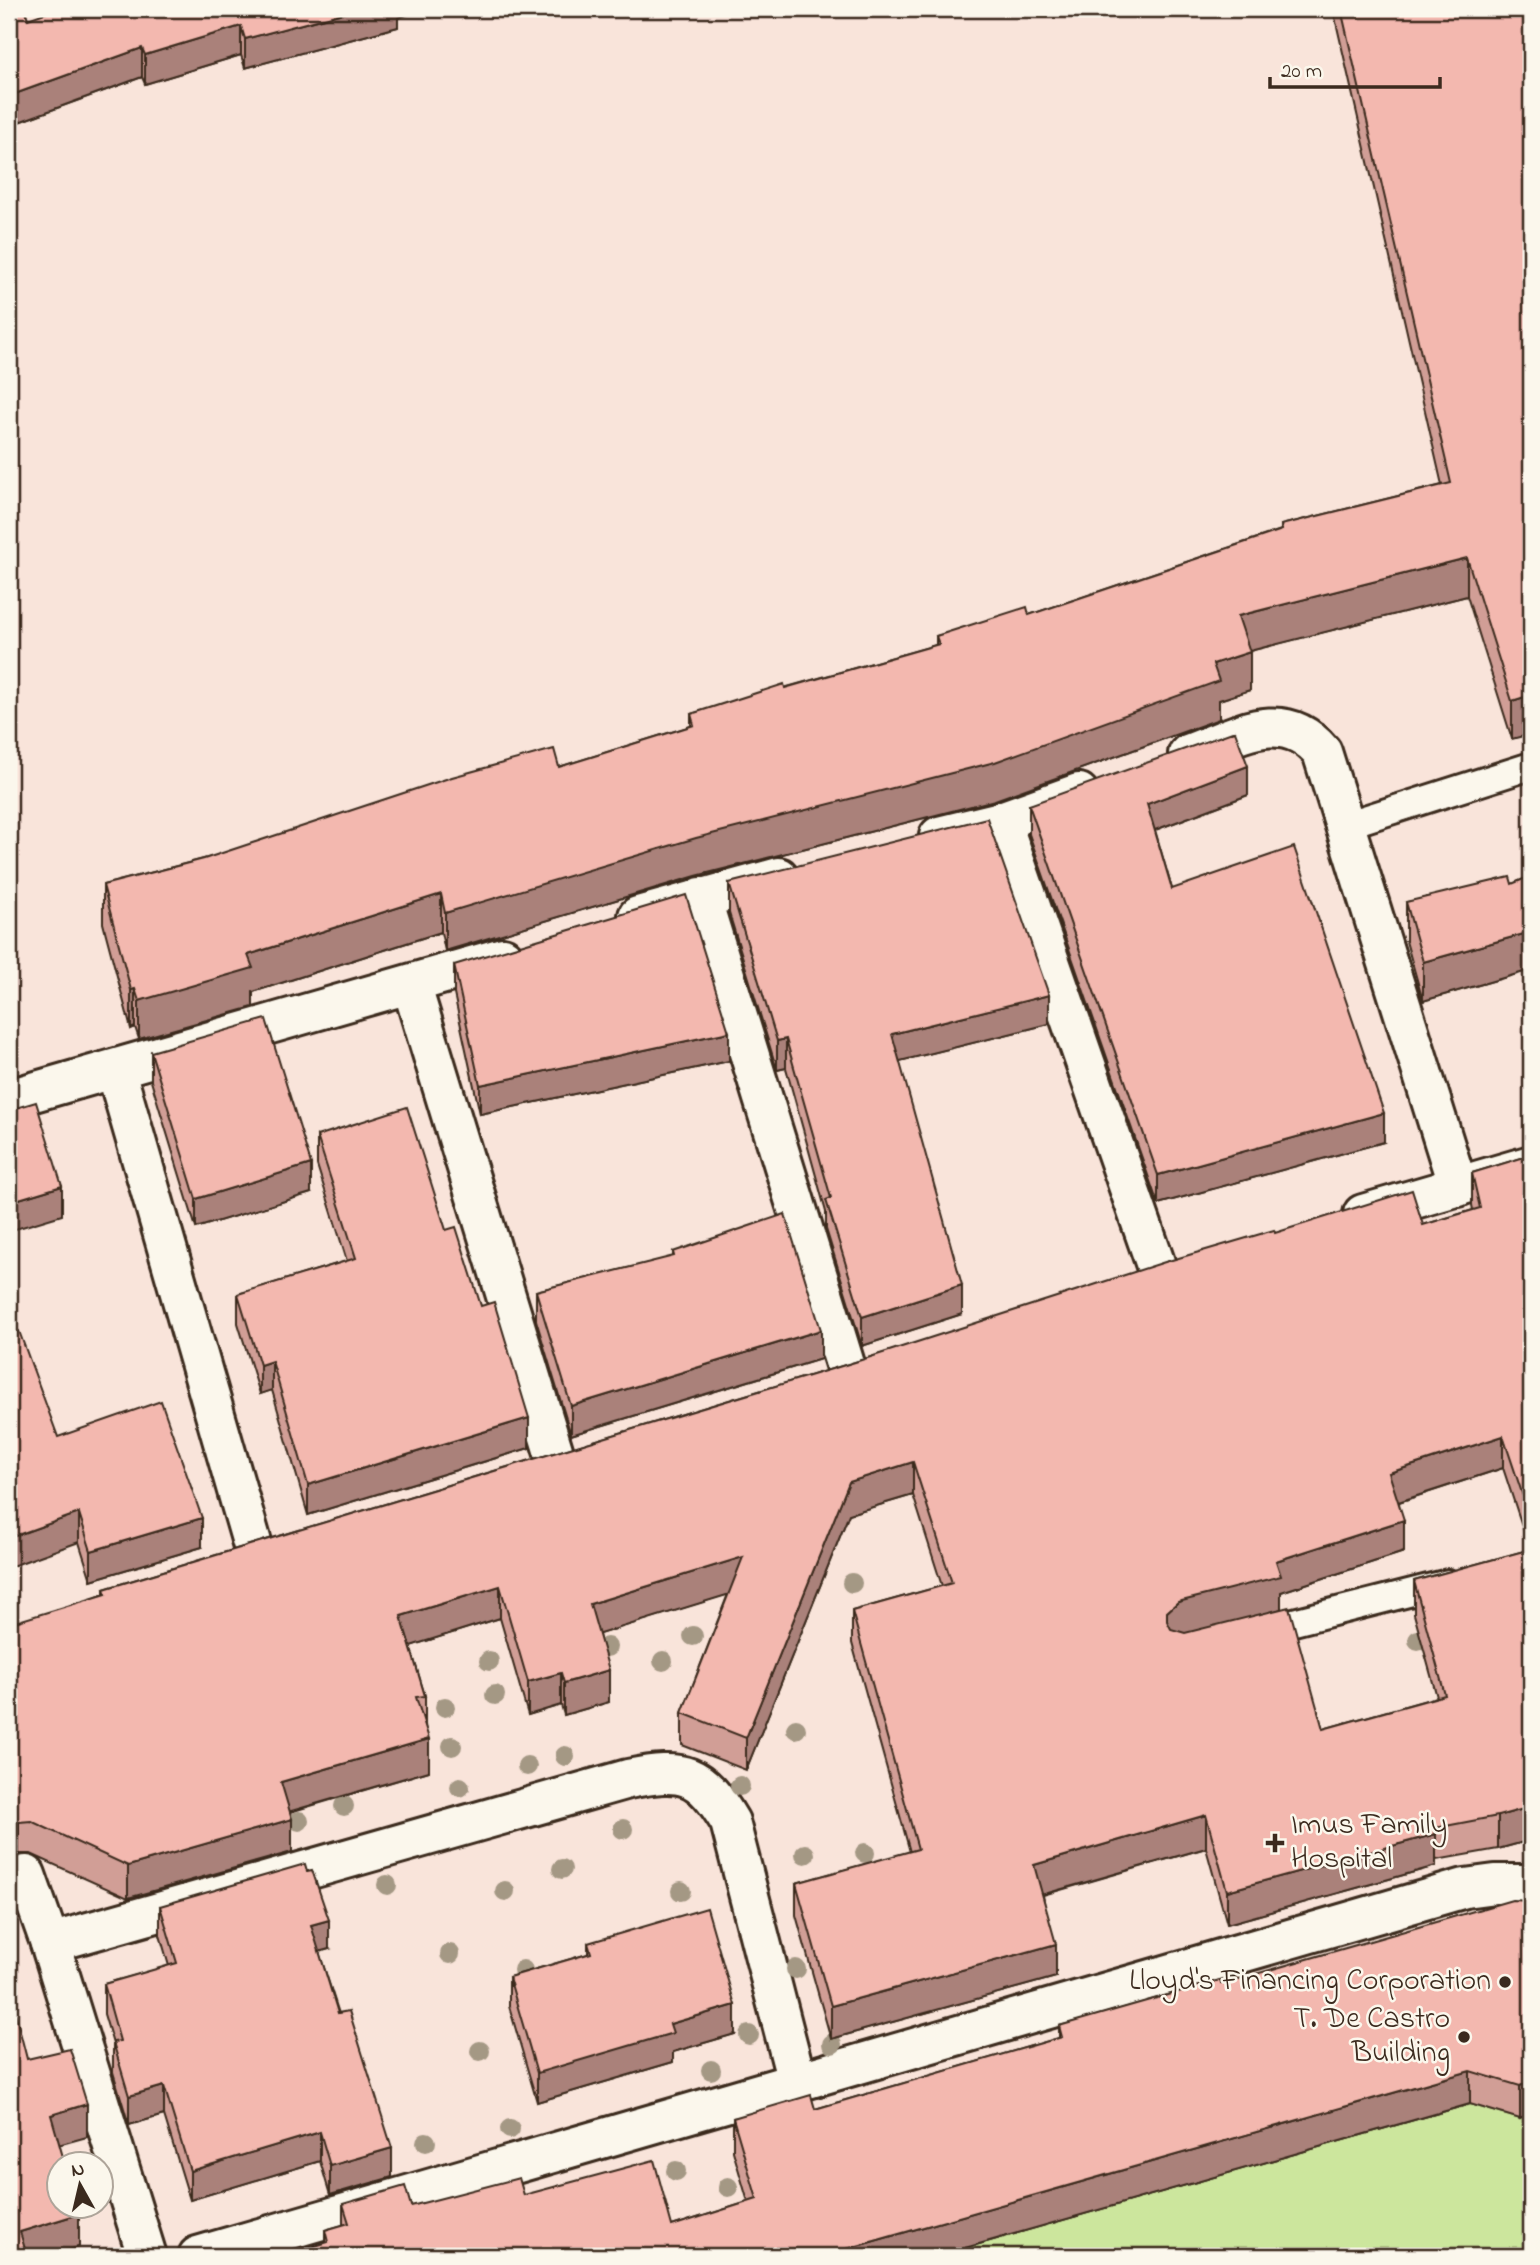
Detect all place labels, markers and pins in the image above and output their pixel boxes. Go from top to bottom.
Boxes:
place label: Imus Family Hospital [1291,1804,1447,1882]
marker: Imus Family Hospital [1265,1833,1285,1853]
place label: Lloyd's Financing Corporation [1129,1960,1491,2004]
marker: Lloyd's Financing Corporation [1497,1974,1513,1990]
place label: T. De Castro Building [1293,1998,1450,2076]
marker: T. De Castro Building [1456,2029,1472,2045]

